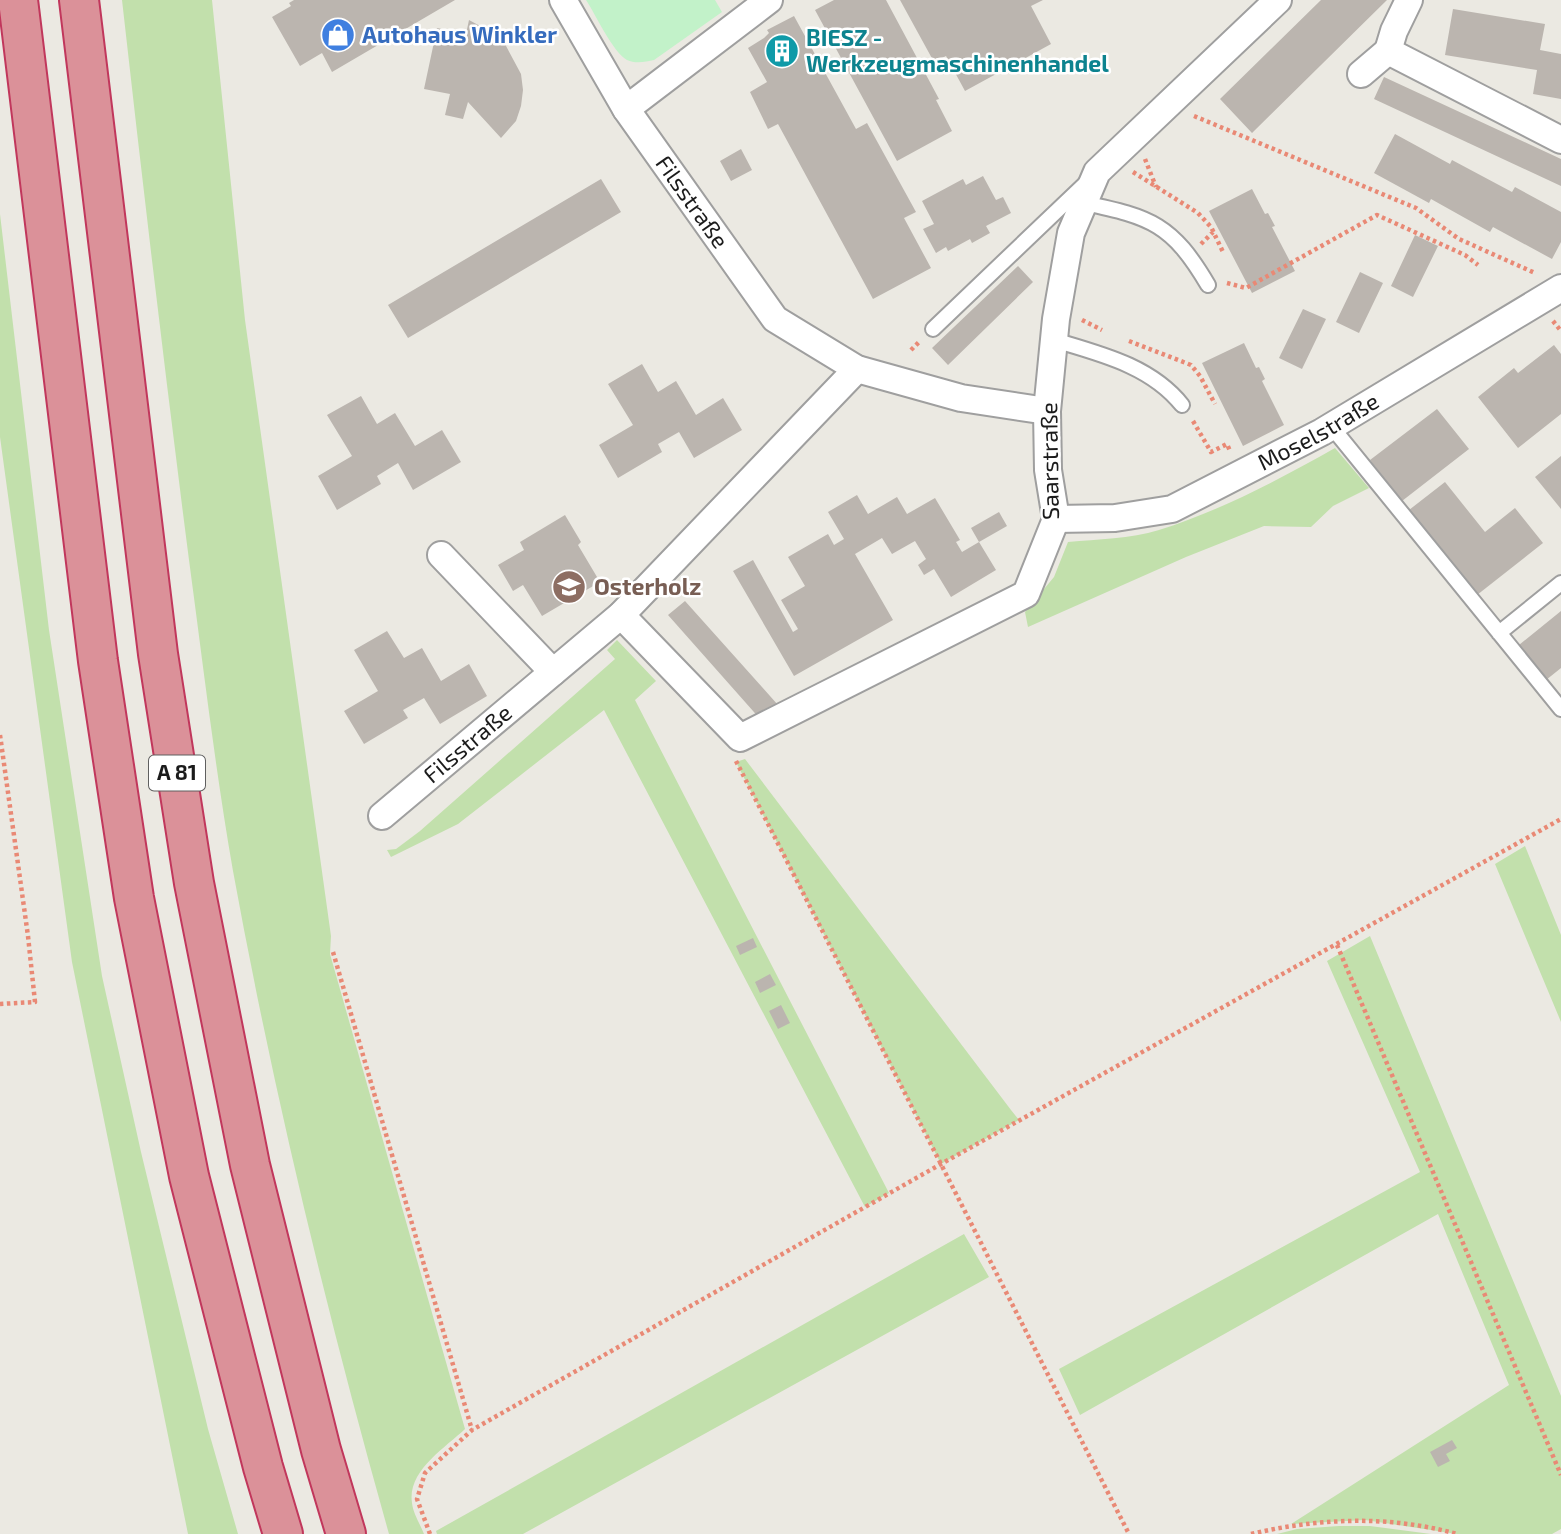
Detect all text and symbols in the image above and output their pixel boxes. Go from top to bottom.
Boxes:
shop icon: Autohaus Winkler [319,16,357,54]
place label: Autohaus Winkler [362,20,557,48]
place label: BIESZ - Werkzeugmaschinenhandel [806,23,1109,77]
building icon: BIESZ - Werkzeugmaschinenhandel [763,32,801,70]
street label: Filsstraße [651,150,735,253]
street label: Moselstraße [1252,386,1383,476]
street label: Saarstraße [1034,402,1064,520]
school or university icon: Osterholz [550,568,588,606]
place label: Osterholz [594,572,701,600]
street label: Filsstraße [417,698,517,788]
road number: A 81 [149,756,205,790]

